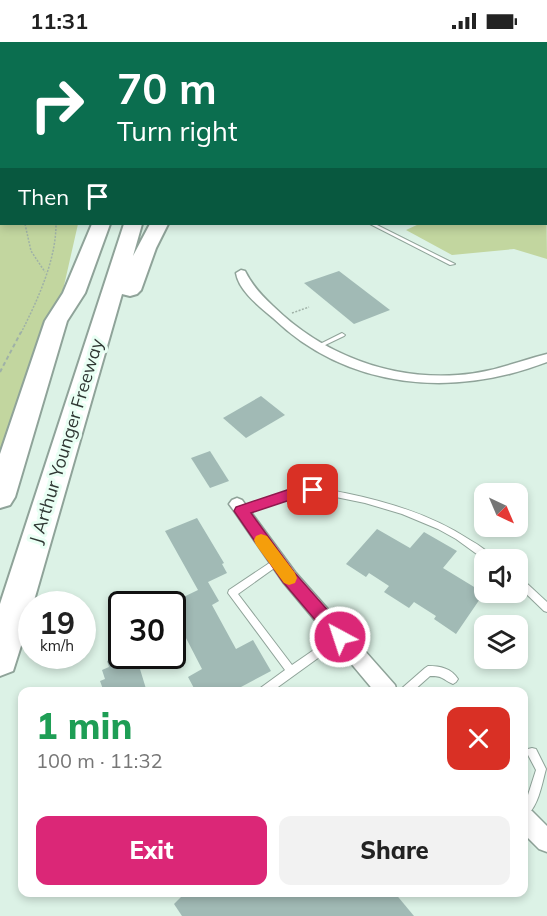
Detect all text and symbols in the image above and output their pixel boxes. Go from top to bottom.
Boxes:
text: 11:31 [30,7,88,35]
text: 70 m [117,62,217,115]
icon: right [18,66,96,144]
text: Turn right [117,114,237,148]
icon: arrive [81,180,114,213]
text: Then [18,183,69,211]
street label: J Arthur Younger Freeway [24,335,108,546]
pin [287,464,338,515]
icon: arrive [296,473,329,506]
north arrow [474,483,528,537]
map controls [474,483,528,669]
button: sound [474,549,528,603]
speed limit sign: 30 [108,591,186,669]
text: 19 [39,604,75,642]
position arrow [308,605,372,669]
button: layers [474,615,528,669]
text: km/h [40,636,74,655]
text: 1 min [36,703,132,748]
button: close [447,707,510,770]
text: 100 m · 11:32 [36,748,162,773]
button: Exit [36,816,267,885]
button: Share [279,816,510,885]

